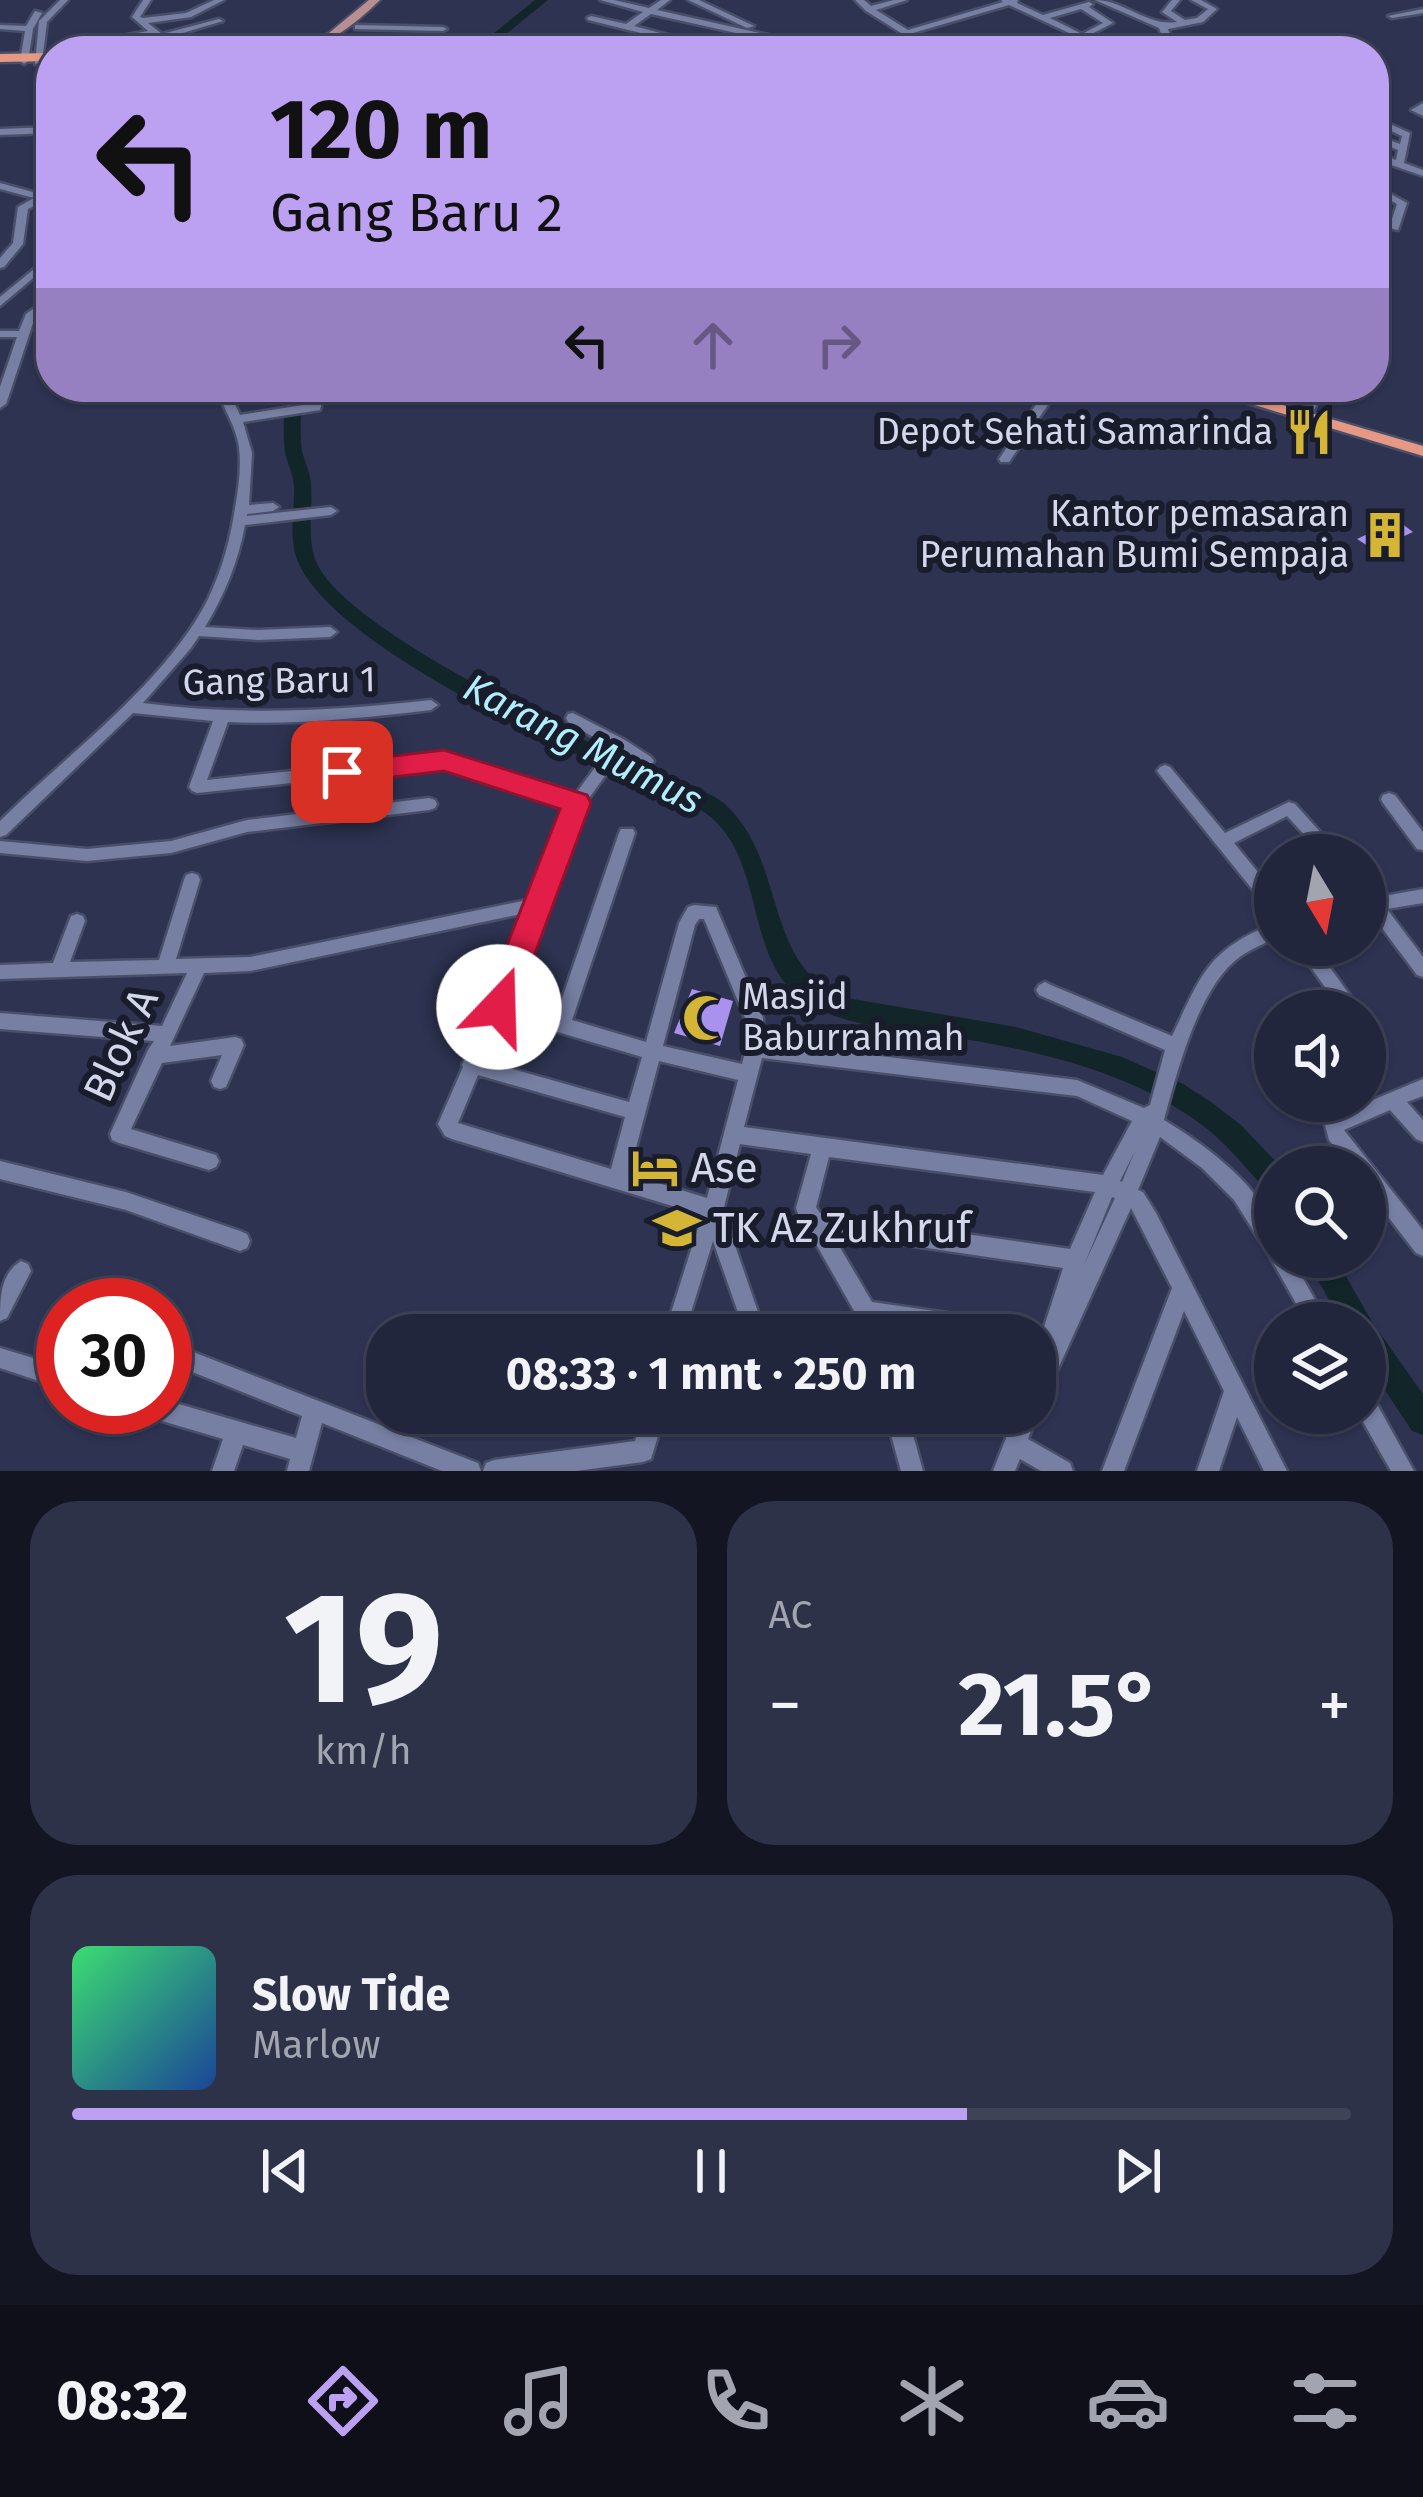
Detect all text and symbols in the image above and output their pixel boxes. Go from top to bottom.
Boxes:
text: 120 m [270,79,492,180]
icon: left [72,84,228,240]
text: Gang Baru 2 [270,181,563,245]
icon: left [554,312,620,378]
icon: ahead [680,312,746,378]
icon: right [806,312,872,378]
restaurant icon: Depot Sehati Samarinda [1284,407,1334,457]
place label: Depot Sehati Samarinda [877,410,1273,454]
place label: Kantor pemasaran Perumahan Bumi Sempaja [920,492,1349,577]
building icon: Kantor pemasaran Perumahan Bumi Sempaja [1360,510,1410,560]
street label: Gang Baru 1 [182,657,376,705]
water label: Karang Mumus [456,664,710,824]
pin [291,721,393,823]
icon: arrive [309,739,375,805]
north arrow [1254,834,1386,966]
map controls [1254,834,1386,1434]
position arrow [436,944,562,1070]
place label: Masjid Baburrahmah [742,975,965,1060]
street label: Blok A [73,981,169,1109]
button: sound [1254,990,1386,1122]
mosque icon: Masjid Baburrahmah [681,993,731,1043]
hotel icon: Ase [630,1143,680,1193]
place label: Ase [691,1143,758,1193]
button: search [1254,1146,1386,1278]
school or university icon: TK Az Zukhruf [652,1203,702,1253]
place label: TK Az Zukhruf [713,1203,973,1253]
speed limit sign: 30 [36,1278,192,1434]
button: layers [1254,1302,1386,1434]
text: 08:33 · 1 mnt · 250 m [506,1347,916,1401]
text: 19 [283,1556,443,1743]
text: AC [769,1592,812,1638]
text: 21.5° [958,1651,1161,1759]
text: − [769,1666,802,1745]
text: + [1318,1666,1351,1745]
text: km/h [315,1728,412,1774]
text: Slow Tide [252,1968,450,2022]
text: Marlow [252,2022,381,2068]
icon: previous [252,2138,318,2204]
icon: pause [678,2138,744,2204]
icon: next [1105,2138,1171,2204]
icon: directions [301,2359,385,2443]
icon: music [497,2359,581,2443]
icon: phone [694,2359,778,2443]
icon: climate [890,2359,974,2443]
icon: car [1086,2359,1170,2443]
icon: filters [1283,2359,1367,2443]
text: 08:32 [56,2369,188,2433]

